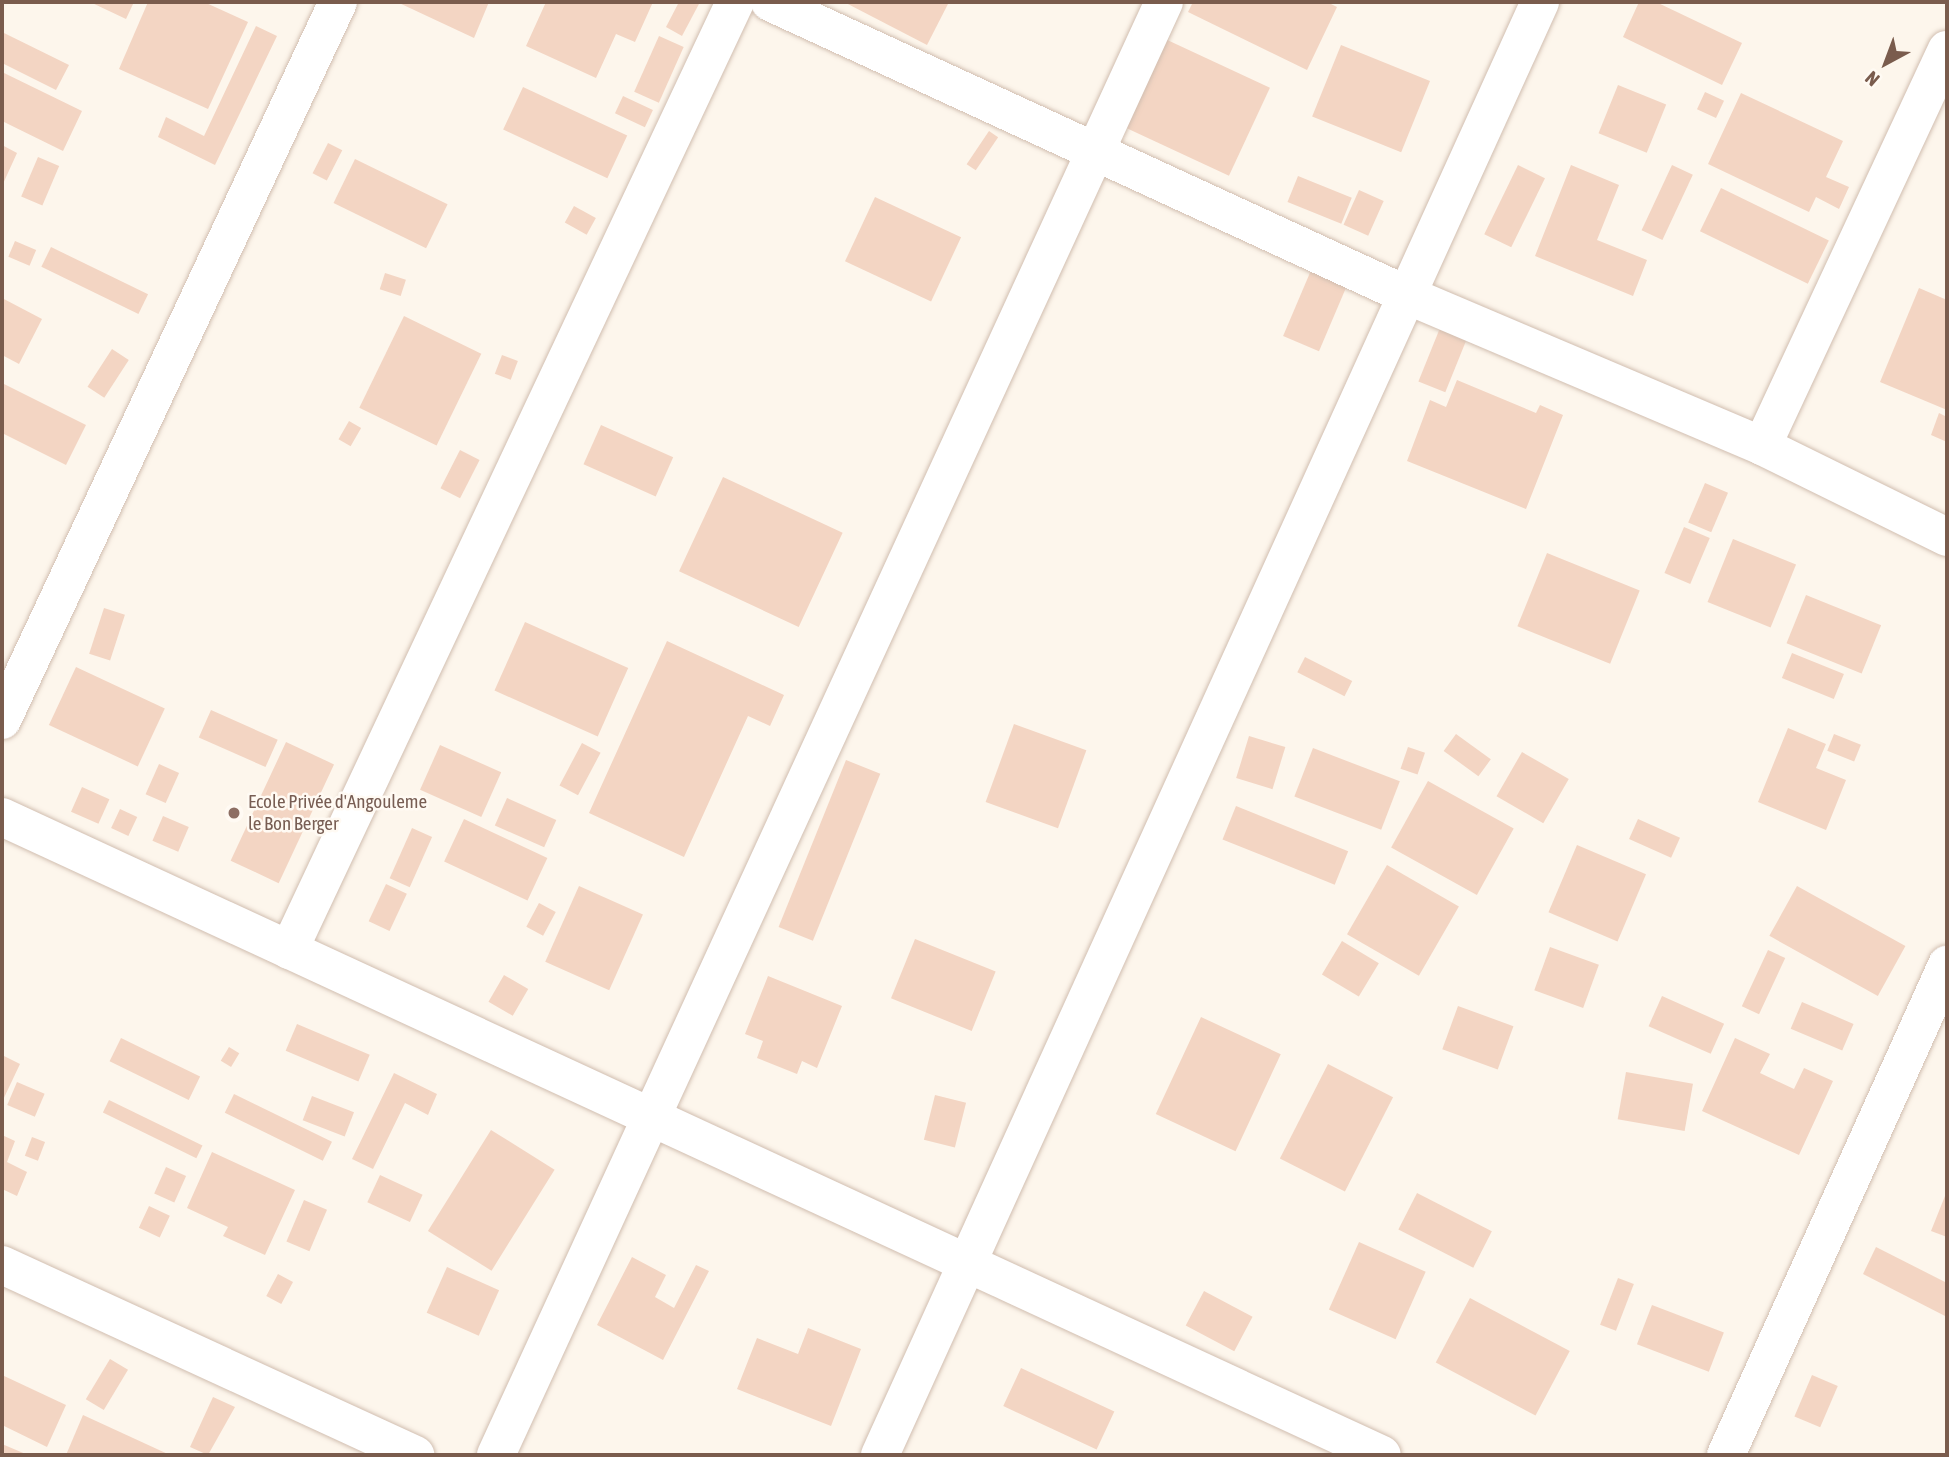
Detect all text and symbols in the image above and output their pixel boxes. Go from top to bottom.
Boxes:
north arrow [1851,28,1921,98]
text: N [1861,67,1884,91]
place label: Ecole Privée d'Angouleme le Bon Berger [248,791,427,835]
marker: Ecole Privée d'Angouleme le Bon Berger [226,805,242,821]

